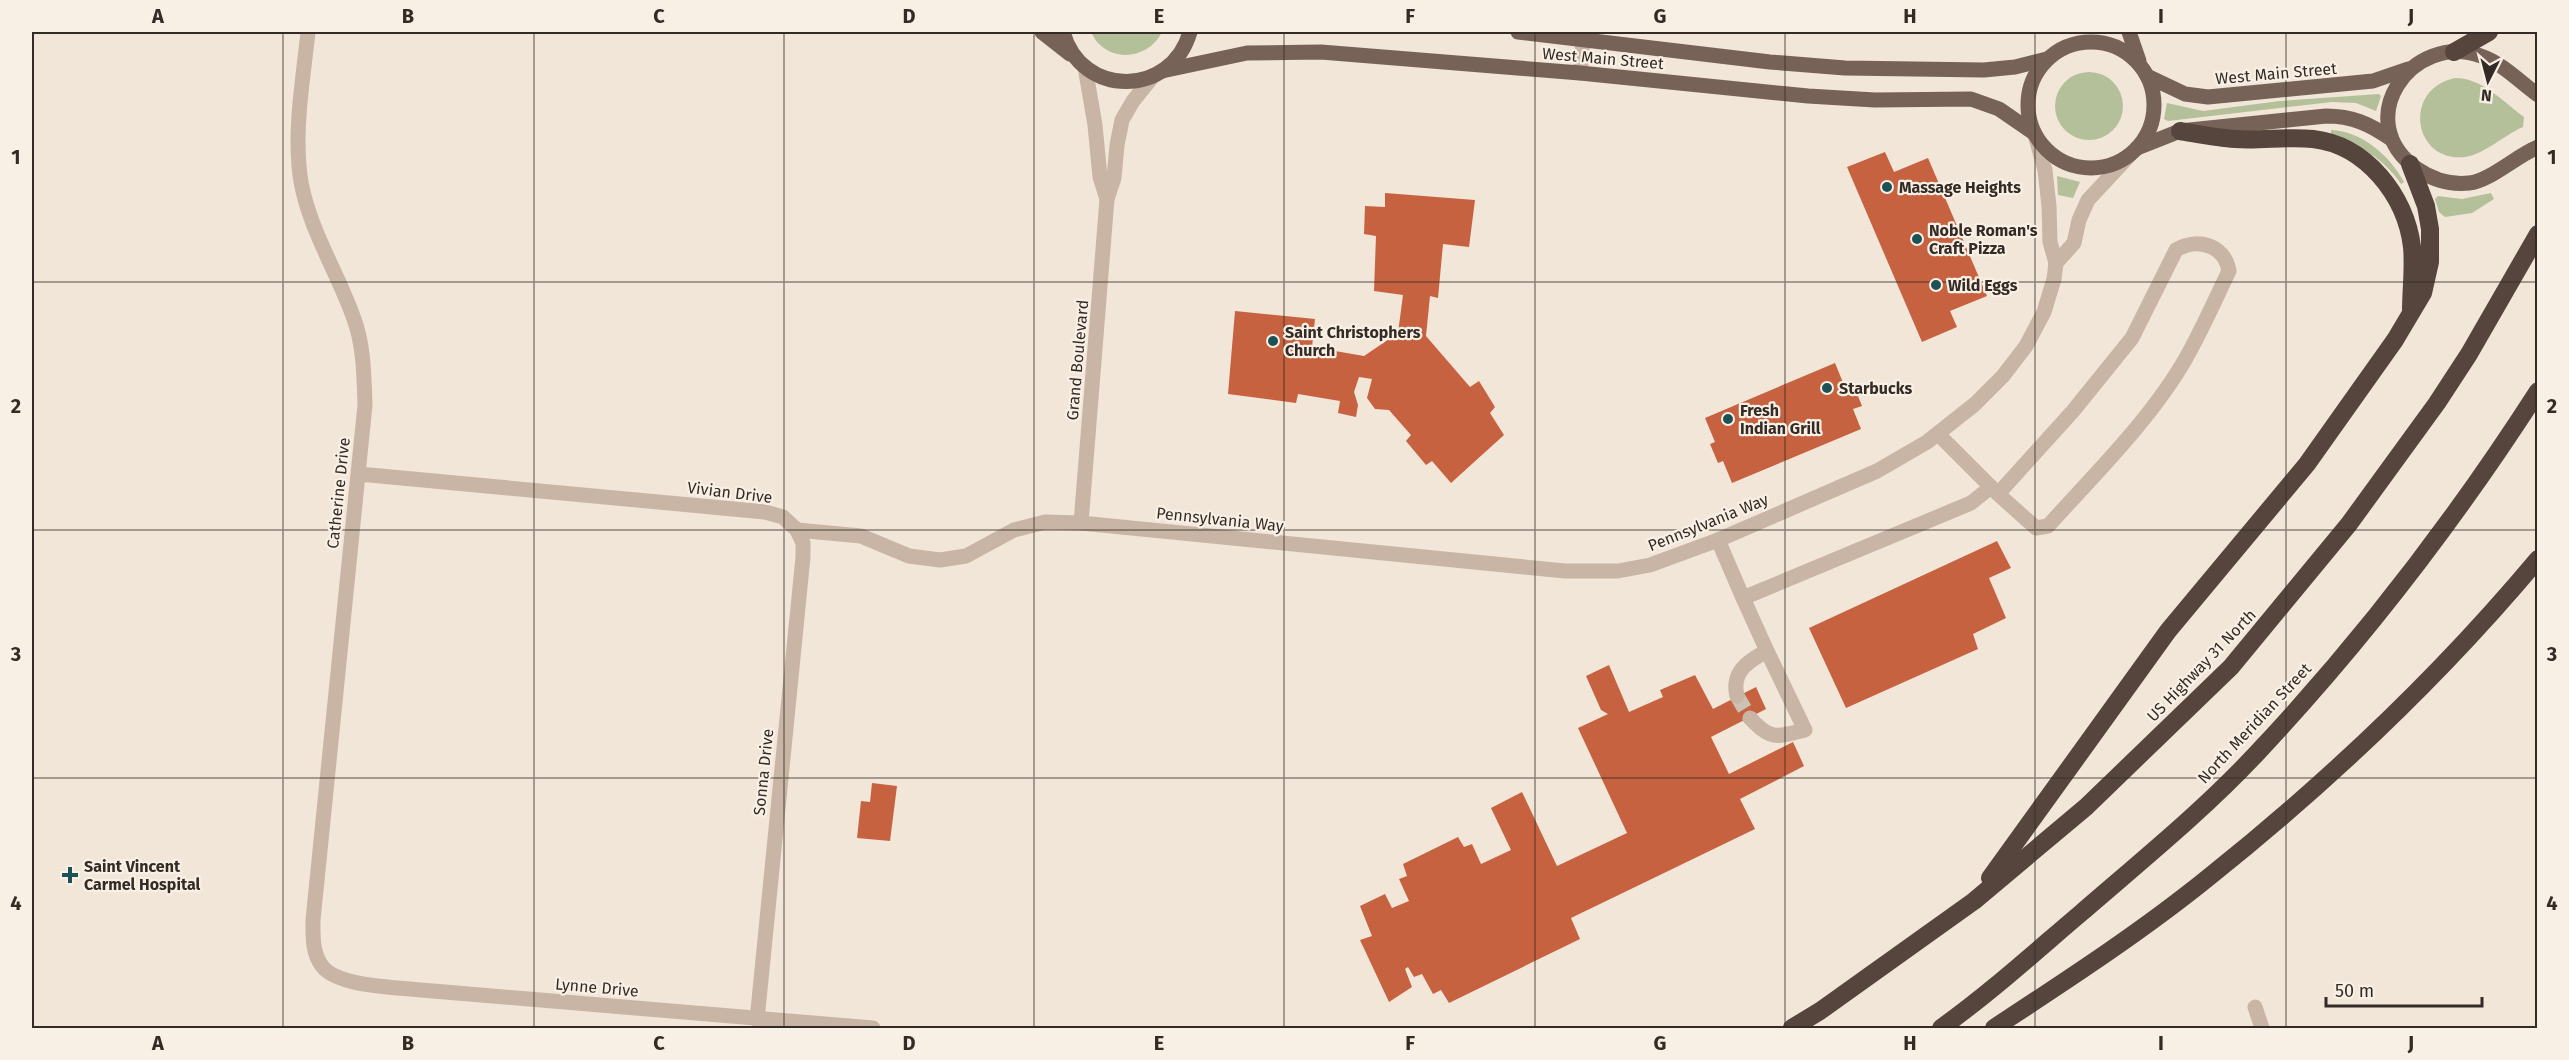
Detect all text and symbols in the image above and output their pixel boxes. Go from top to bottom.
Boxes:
text: A [151,4,165,28]
text: B [402,4,414,28]
text: C [653,4,665,28]
text: D [902,4,916,28]
text: E [1154,4,1164,28]
text: F [1405,4,1415,28]
text: G [1654,4,1666,28]
text: H [1903,4,1917,28]
text: I [2158,4,2164,28]
text: J [2407,4,2414,28]
street label: West Main Street [1541,44,1665,73]
north arrow [2458,51,2518,111]
street label: West Main Street [2214,59,2338,88]
text: N [2480,85,2493,105]
text: 1 [11,145,21,169]
text: 1 [2547,145,2557,169]
place label: Massage Heights [1899,178,2021,197]
marker: Massage Heights [1880,180,1894,194]
place label: Noble Roman's Craft Pizza [1929,221,2038,258]
marker: Noble Roman's Craft Pizza [1910,232,1924,246]
place label: Wild Eggs [1948,276,2018,295]
marker: Wild Eggs [1929,278,1943,292]
street label: Grand Boulevard [1063,299,1092,421]
place label: Saint Christophers Church [1285,323,1421,360]
marker: Saint Christophers Church [1266,334,1280,348]
place label: Starbucks [1839,379,1912,398]
marker: Starbucks [1820,381,1834,395]
text: 2 [11,394,21,418]
text: 2 [2547,394,2557,418]
place label: Fresh Indian Grill [1740,401,1821,438]
marker: Fresh Indian Grill [1721,412,1735,426]
street label: Catherine Drive [323,436,354,550]
street label: Vivian Drive [686,478,774,507]
street label: Pennsylvania Way [1645,490,1771,555]
street label: Pennsylvania Way [1155,503,1285,536]
street label: US Highway 31 North [2143,605,2260,725]
text: 3 [10,642,21,666]
text: 3 [2546,642,2557,666]
street label: North Meridian Street [2194,659,2315,787]
street label: Sonna Drive [749,728,778,816]
place label: Saint Vincent Carmel Hospital [84,857,201,894]
marker: Saint Vincent Carmel Hospital [61,866,79,884]
text: 4 [10,891,22,915]
text: 4 [2546,891,2558,915]
scale bar [2326,970,2482,1008]
street label: Lynne Drive [554,974,640,1001]
text: 50 m [2335,980,2374,1002]
text: A [151,1031,165,1055]
text: B [402,1031,414,1055]
text: C [653,1031,665,1055]
text: D [902,1031,916,1055]
text: E [1154,1031,1164,1055]
text: F [1405,1031,1415,1055]
text: G [1654,1031,1666,1055]
text: H [1903,1031,1917,1055]
text: I [2158,1031,2164,1055]
text: J [2407,1031,2414,1055]

